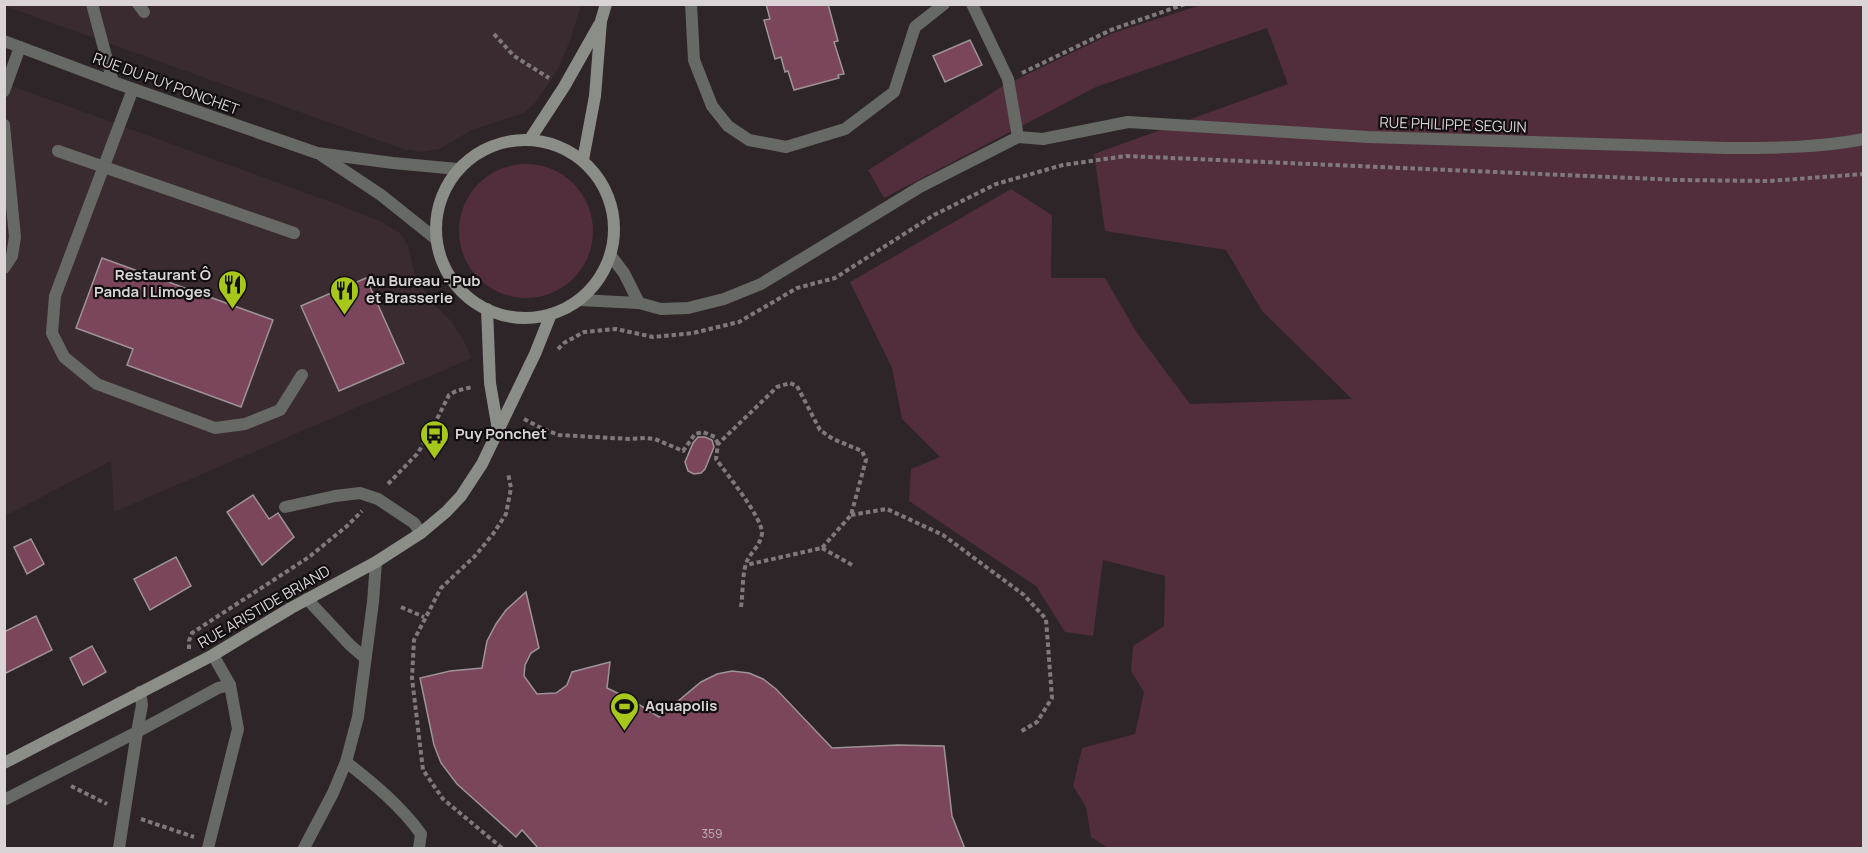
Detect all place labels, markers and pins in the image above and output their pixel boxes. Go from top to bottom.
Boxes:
place label: Restaurant Ô Panda | Limoges [94,264,211,302]
restaurant icon: Restaurant Ô Panda | Limoges [216,268,248,310]
place label: Au Bureau - Pub et Brasserie [366,270,481,308]
restaurant icon: Au Bureau - Pub et Brasserie [329,274,361,316]
bus stop icon: Puy Ponchet [418,418,450,460]
place label: Puy Ponchet [455,423,547,444]
sports icon: Aquapolis [608,690,640,732]
place label: Aquapolis [645,695,717,716]

